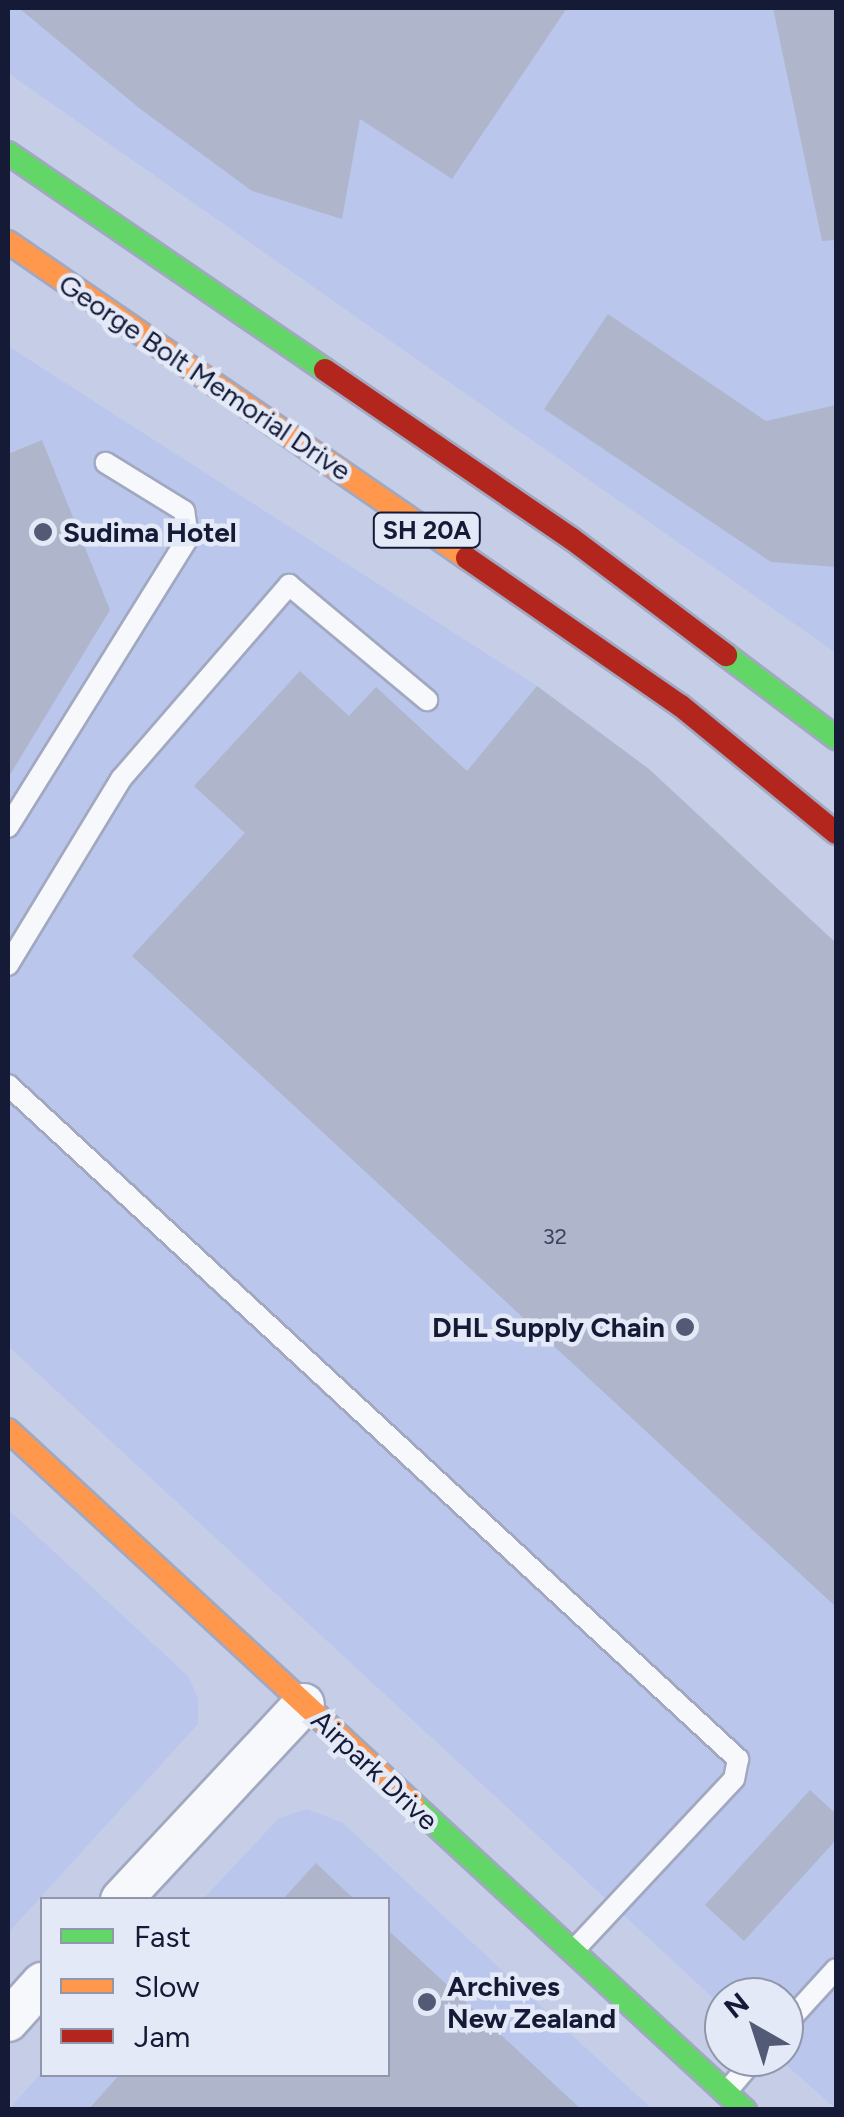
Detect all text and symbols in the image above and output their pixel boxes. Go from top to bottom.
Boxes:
street label: George Bolt Memorial Drive [53,267,357,487]
road number: SH 20A [372,510,482,550]
place label: Sudima Hotel [63,515,237,549]
marker: Sudima Hotel [32,521,54,543]
house number: 32 [543,1224,567,1250]
place label: DHL Supply Chain [432,1310,665,1344]
marker: DHL Supply Chain [674,1316,696,1338]
street label: Airpark Drive [305,1703,445,1837]
legend [40,1897,390,2077]
text: Fast [134,1918,191,1955]
text: Slow [134,1968,200,2005]
place label: Archives New Zealand [447,1969,616,2035]
north arrow [704,1977,804,2077]
text: N [717,1985,755,2025]
marker: Archives New Zealand [416,1991,438,2013]
text: Jam [134,2018,190,2055]

